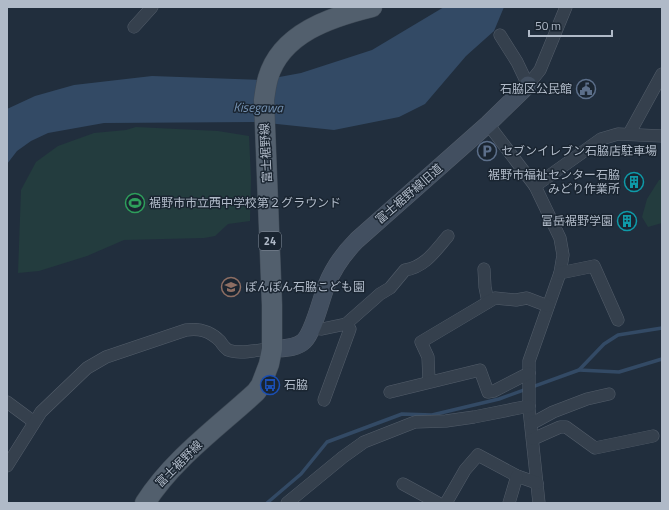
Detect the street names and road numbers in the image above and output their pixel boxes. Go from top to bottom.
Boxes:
street label: 富士裾野線 [254,123,277,183]
street label: 富士裾野線旧道 [371,159,447,228]
road number: 24 [259,232,281,250]
street label: 富士裾野線 [151,436,207,492]

